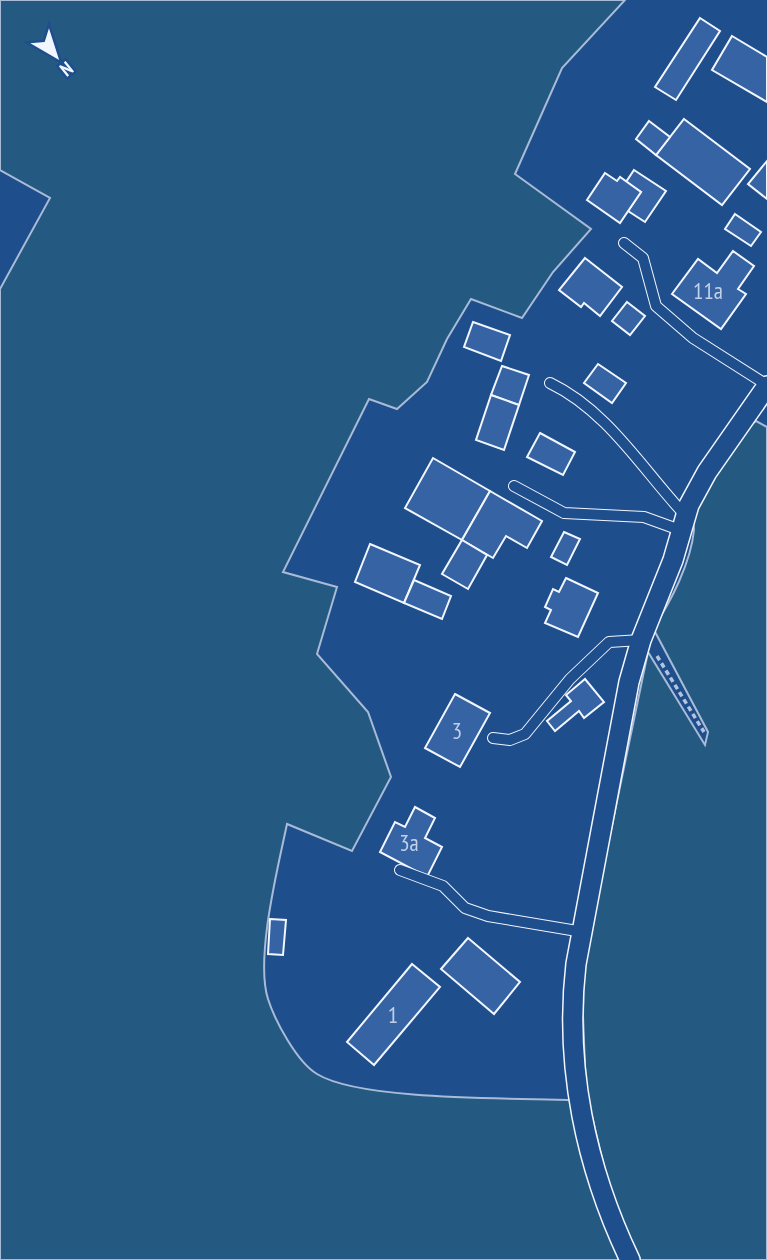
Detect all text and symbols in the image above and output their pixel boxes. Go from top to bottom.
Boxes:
north arrow [21,21,91,91]
text: N [55,57,78,82]
house number: 11a [693,276,723,305]
house number: 3 [452,716,462,745]
house number: 3a [399,828,419,857]
house number: 1 [388,1000,398,1029]

